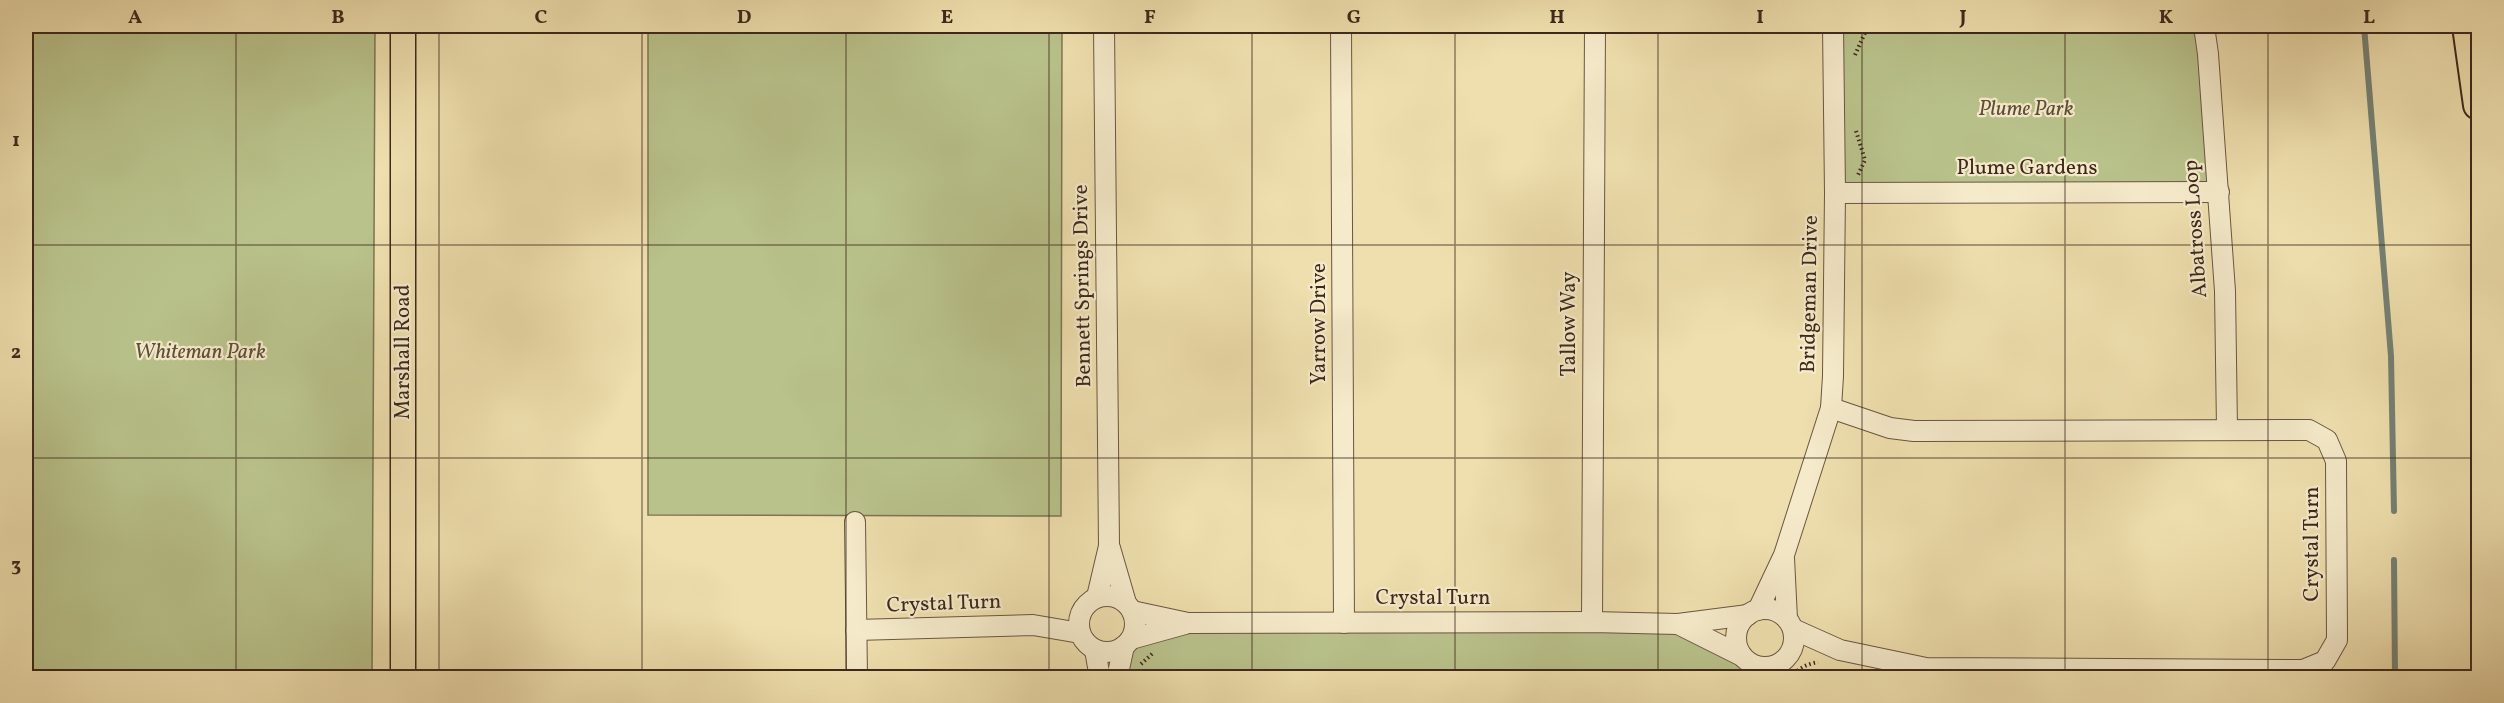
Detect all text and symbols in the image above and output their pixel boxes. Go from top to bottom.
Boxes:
text: A [128,4,142,32]
text: B [331,4,345,32]
text: C [535,4,548,32]
text: D [737,4,751,32]
text: E [941,4,953,32]
text: F [1144,4,1156,32]
text: G [1347,4,1361,32]
text: H [1549,4,1565,32]
text: I [1756,4,1764,32]
text: J [1958,4,1967,32]
text: K [2159,4,2174,32]
text: L [2363,4,2375,32]
park label: Plume Park [1979,95,2074,124]
text: 1 [12,127,20,155]
street label: Plume Gardens [1957,154,2098,183]
street label: Albatross Loop [2177,159,2215,299]
street label: Bennett Springs Drive [1067,184,1099,388]
street label: Bridgeman Drive [1794,215,1826,373]
street label: Yarrow Drive [1305,263,1334,385]
street label: Tallow Way [1555,271,1584,376]
street label: Marshall Road [389,285,418,419]
park label: Whiteman Park [134,338,266,367]
text: 2 [11,339,21,367]
street label: Crystal Turn [2298,487,2327,601]
text: 3 [11,552,21,580]
street label: Crystal Turn [1376,584,1490,613]
street label: Crystal Turn [886,588,1002,620]

